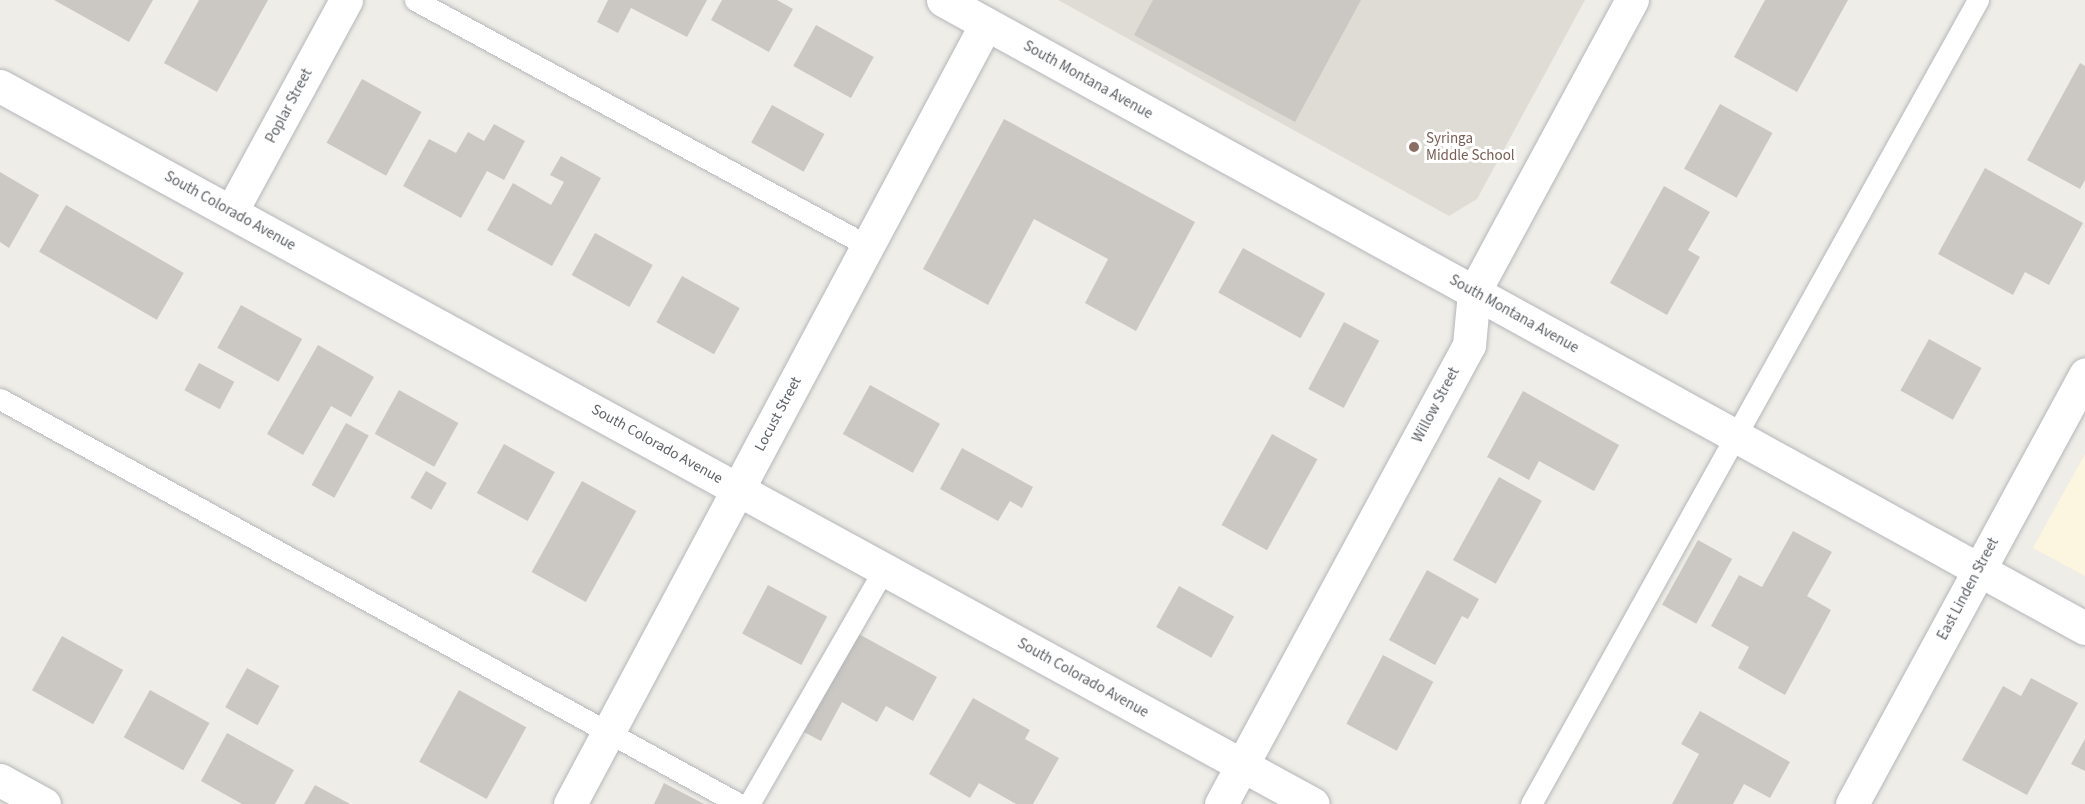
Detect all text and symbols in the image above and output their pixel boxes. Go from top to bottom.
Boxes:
street label: South Montana Avenue [1020,37,1156,123]
street label: Poplar Street [262,66,316,146]
place label: Syringa Middle School [1426,129,1515,164]
marker: Syringa Middle School [1407,140,1421,154]
street label: South Colorado Avenue [161,167,299,255]
street label: South Montana Avenue [1446,271,1582,357]
street label: Willow Street [1409,364,1463,446]
street label: Locust Street [751,374,805,454]
street label: South Colorado Avenue [588,400,726,488]
street label: East Linden Street [1933,535,2003,643]
street label: South Colorado Avenue [1014,634,1152,722]

